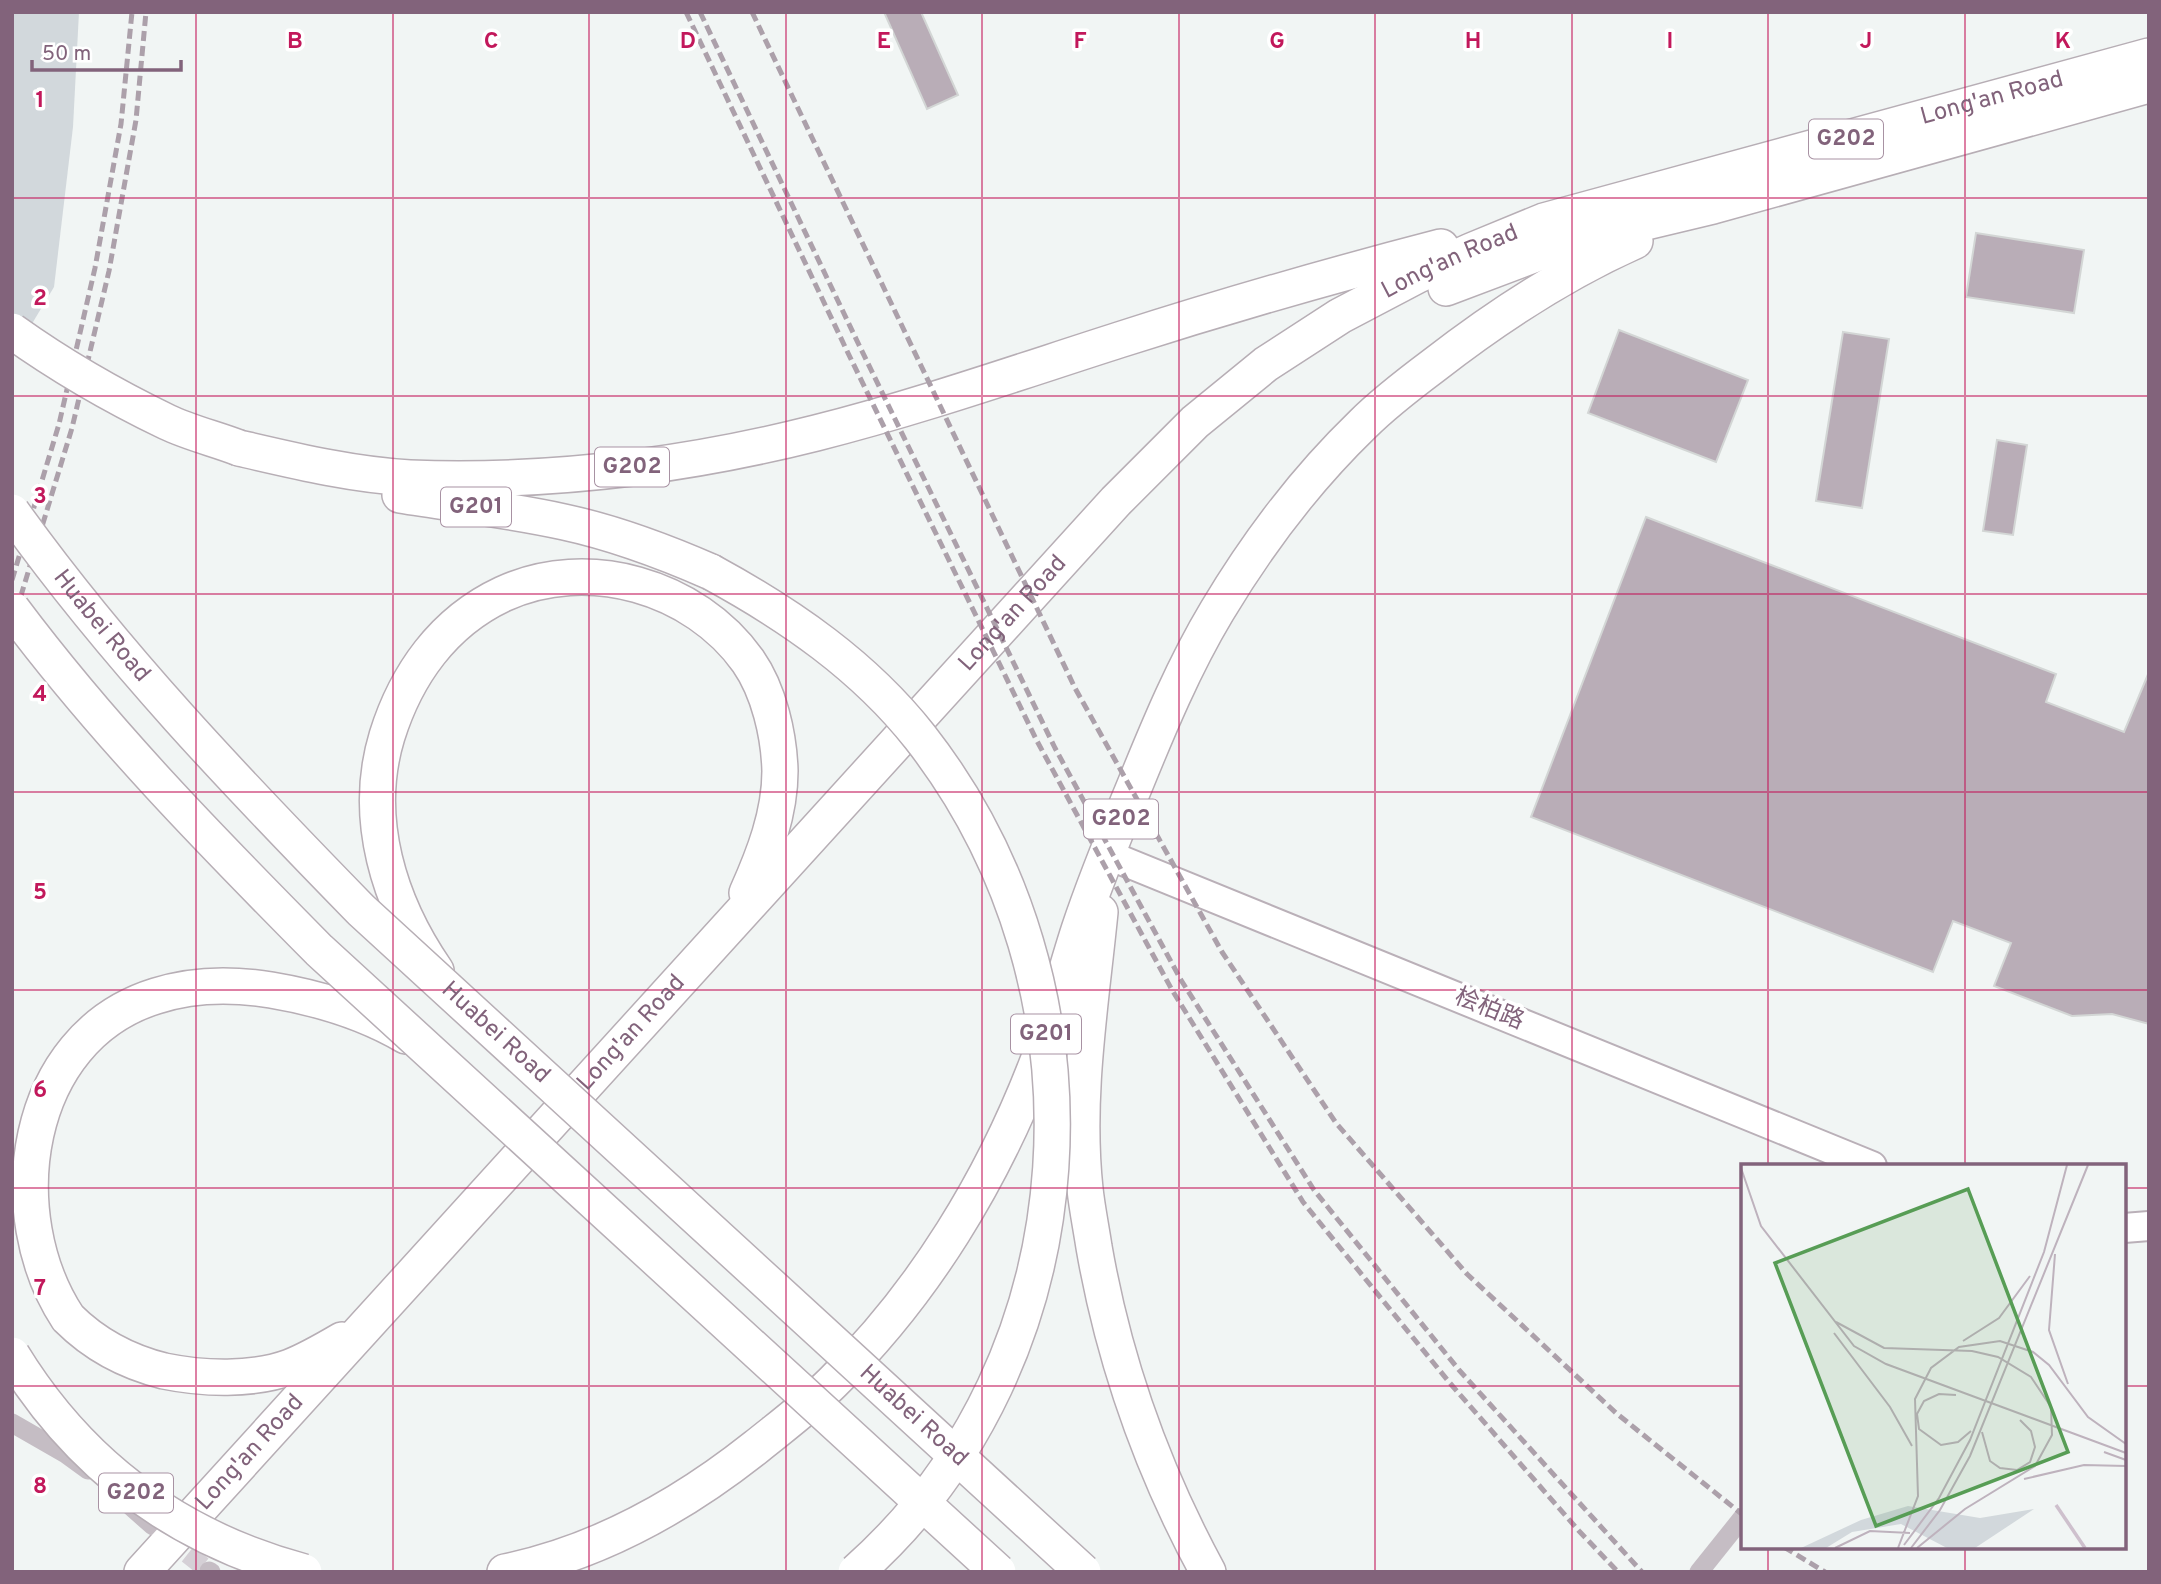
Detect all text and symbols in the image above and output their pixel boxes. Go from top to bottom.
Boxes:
scale bar [32,28,180,72]
text: B [287,28,303,57]
text: C [484,28,498,57]
text: D [680,28,696,57]
text: E [877,28,891,57]
text: F [1073,28,1087,57]
text: G [1269,28,1285,57]
text: H [1465,28,1481,57]
text: I [1667,28,1673,57]
text: J [1860,28,1872,57]
text: K [2055,28,2071,57]
text: 50 m [42,41,91,68]
street label: Long'an Road [1917,65,2067,133]
text: 1 [35,87,45,116]
road number: G202 [1809,120,1883,158]
street label: Long'an Road [1377,218,1523,306]
text: 2 [33,285,47,314]
road number: G202 [595,447,669,486]
text: 3 [33,483,47,512]
road number: G201 [441,488,511,526]
street label: Long'an Road [953,549,1074,678]
street label: Huabei Road [46,564,156,689]
text: 4 [33,681,47,710]
road number: G202 [1084,800,1158,838]
text: 5 [33,879,47,908]
street label: Long'an Road [571,969,692,1098]
street label: Huabei Road [435,976,556,1091]
street label: 桧柏路 [1450,983,1528,1037]
road number: G201 [1011,1015,1081,1054]
text: 6 [33,1077,47,1106]
inset map [1741,1164,2126,1549]
text: 7 [34,1275,46,1304]
street label: Huabei Road [852,1359,974,1474]
street label: Long'an Road [190,1388,311,1517]
text: 8 [33,1473,47,1502]
road number: G202 [99,1474,173,1512]

